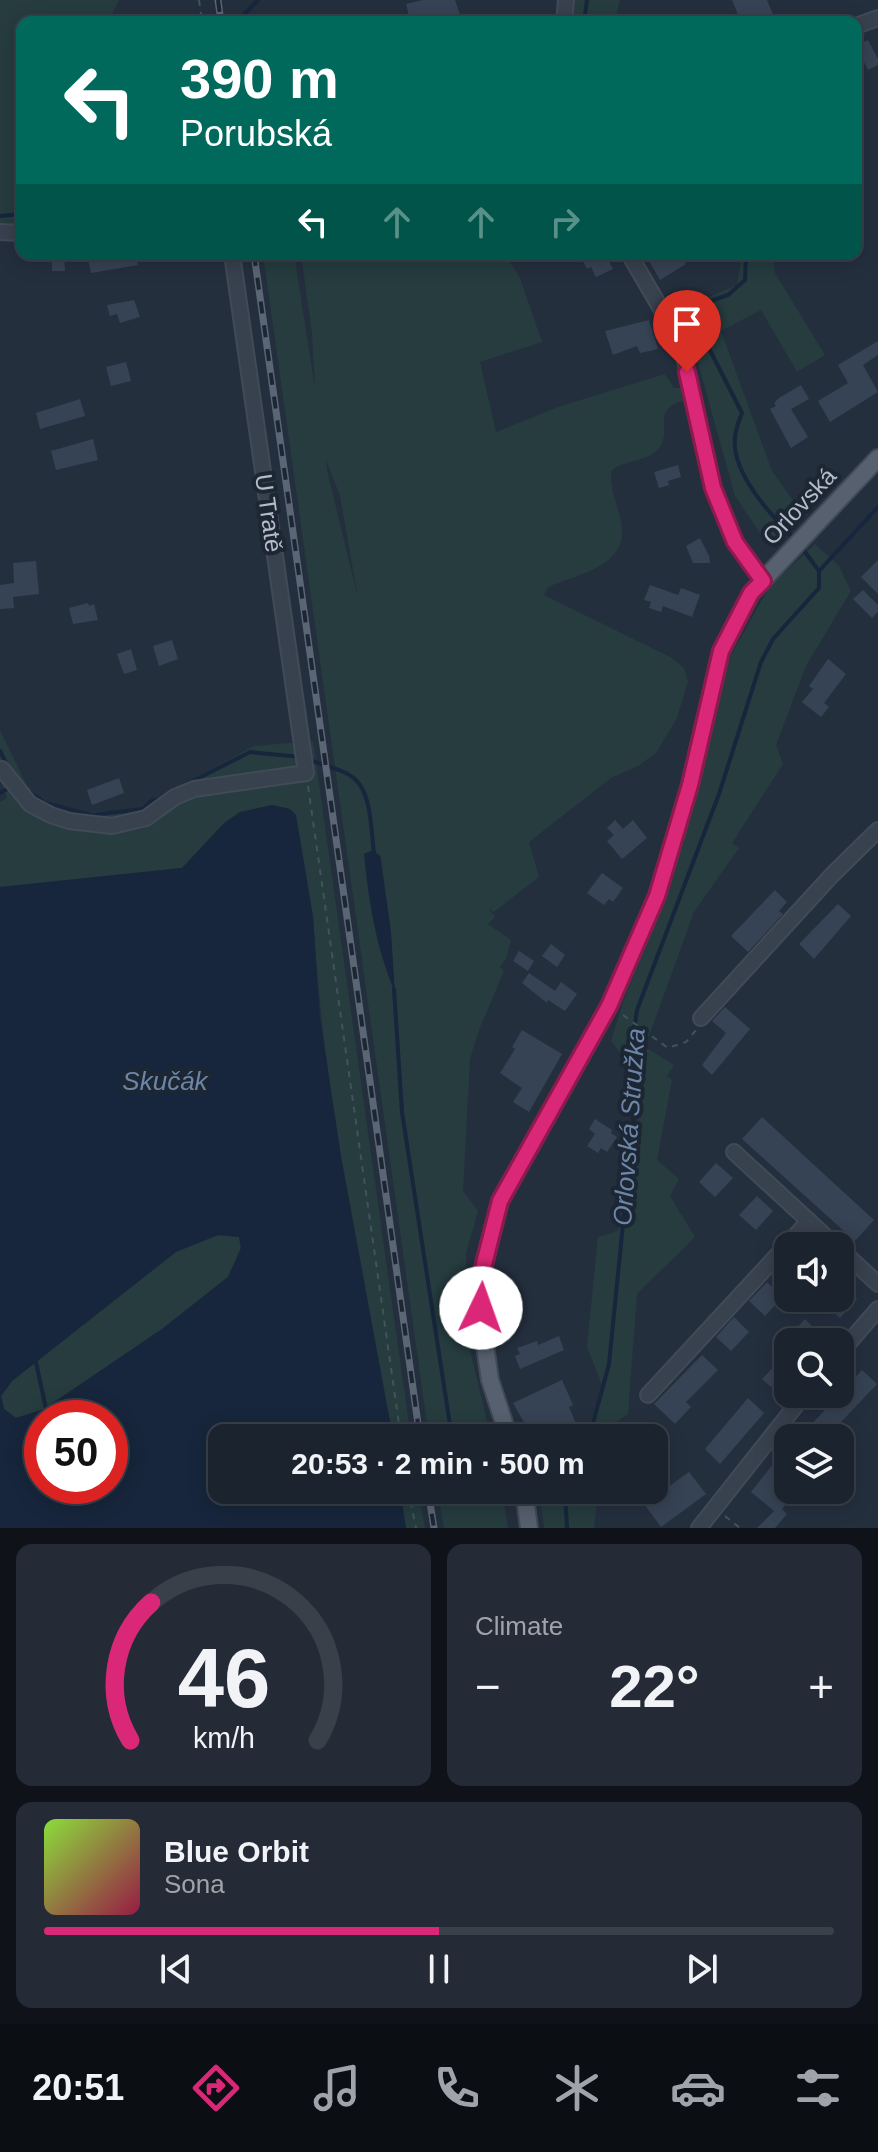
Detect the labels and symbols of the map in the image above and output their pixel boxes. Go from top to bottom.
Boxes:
pin [653,290,721,372]
street label: Orlovská [757,462,842,550]
street label: U Tratě [250,472,288,554]
water label: Orlovská Stružka [607,1027,651,1227]
water label: Skučák [122,1066,210,1096]
position arrow [439,1266,523,1350]
speed limit sign: 50 [24,1400,128,1504]

